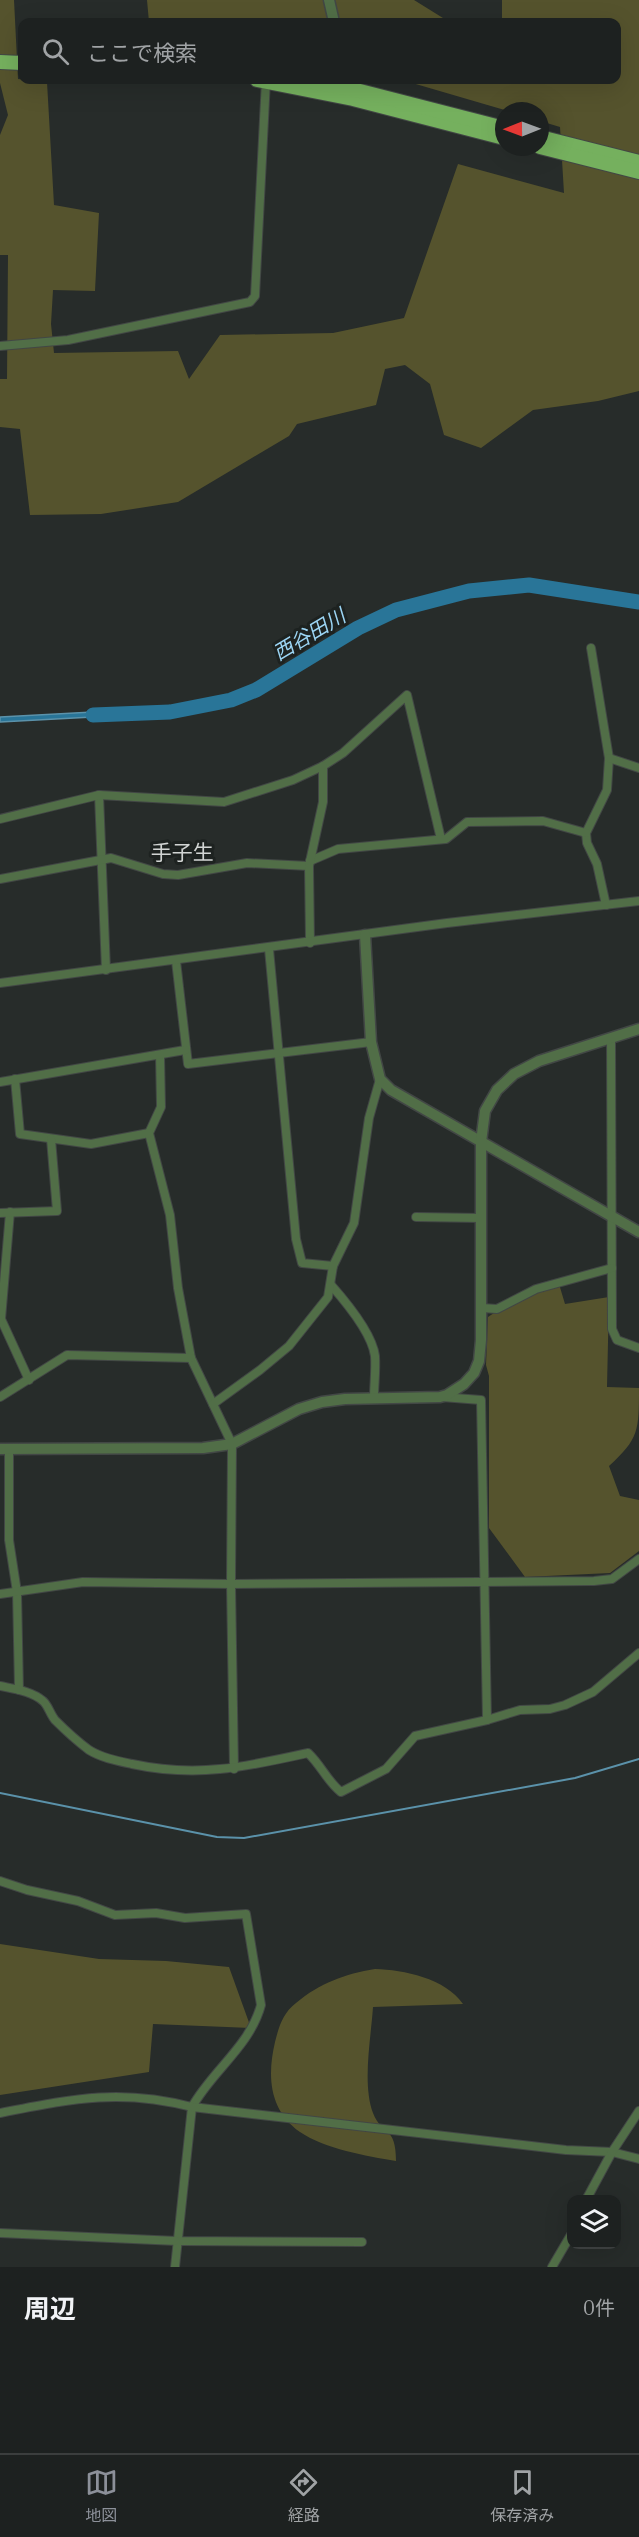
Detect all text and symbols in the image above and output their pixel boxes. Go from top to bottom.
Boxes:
search box [18,18,621,84]
icon: search [39,35,72,68]
text: ここで検索 [87,38,197,67]
north arrow [495,102,549,156]
water label: 西谷田川 [268,601,352,666]
district label: 手子生 [151,838,214,866]
map controls [567,2195,621,2249]
button: layers [567,2195,621,2249]
text: 周辺 [24,2291,76,2325]
text: 0件 [583,2294,615,2321]
tab: 地図 [85,2466,118,2526]
tab: 経路 [287,2466,320,2526]
tab: 保存済み [490,2466,554,2526]

